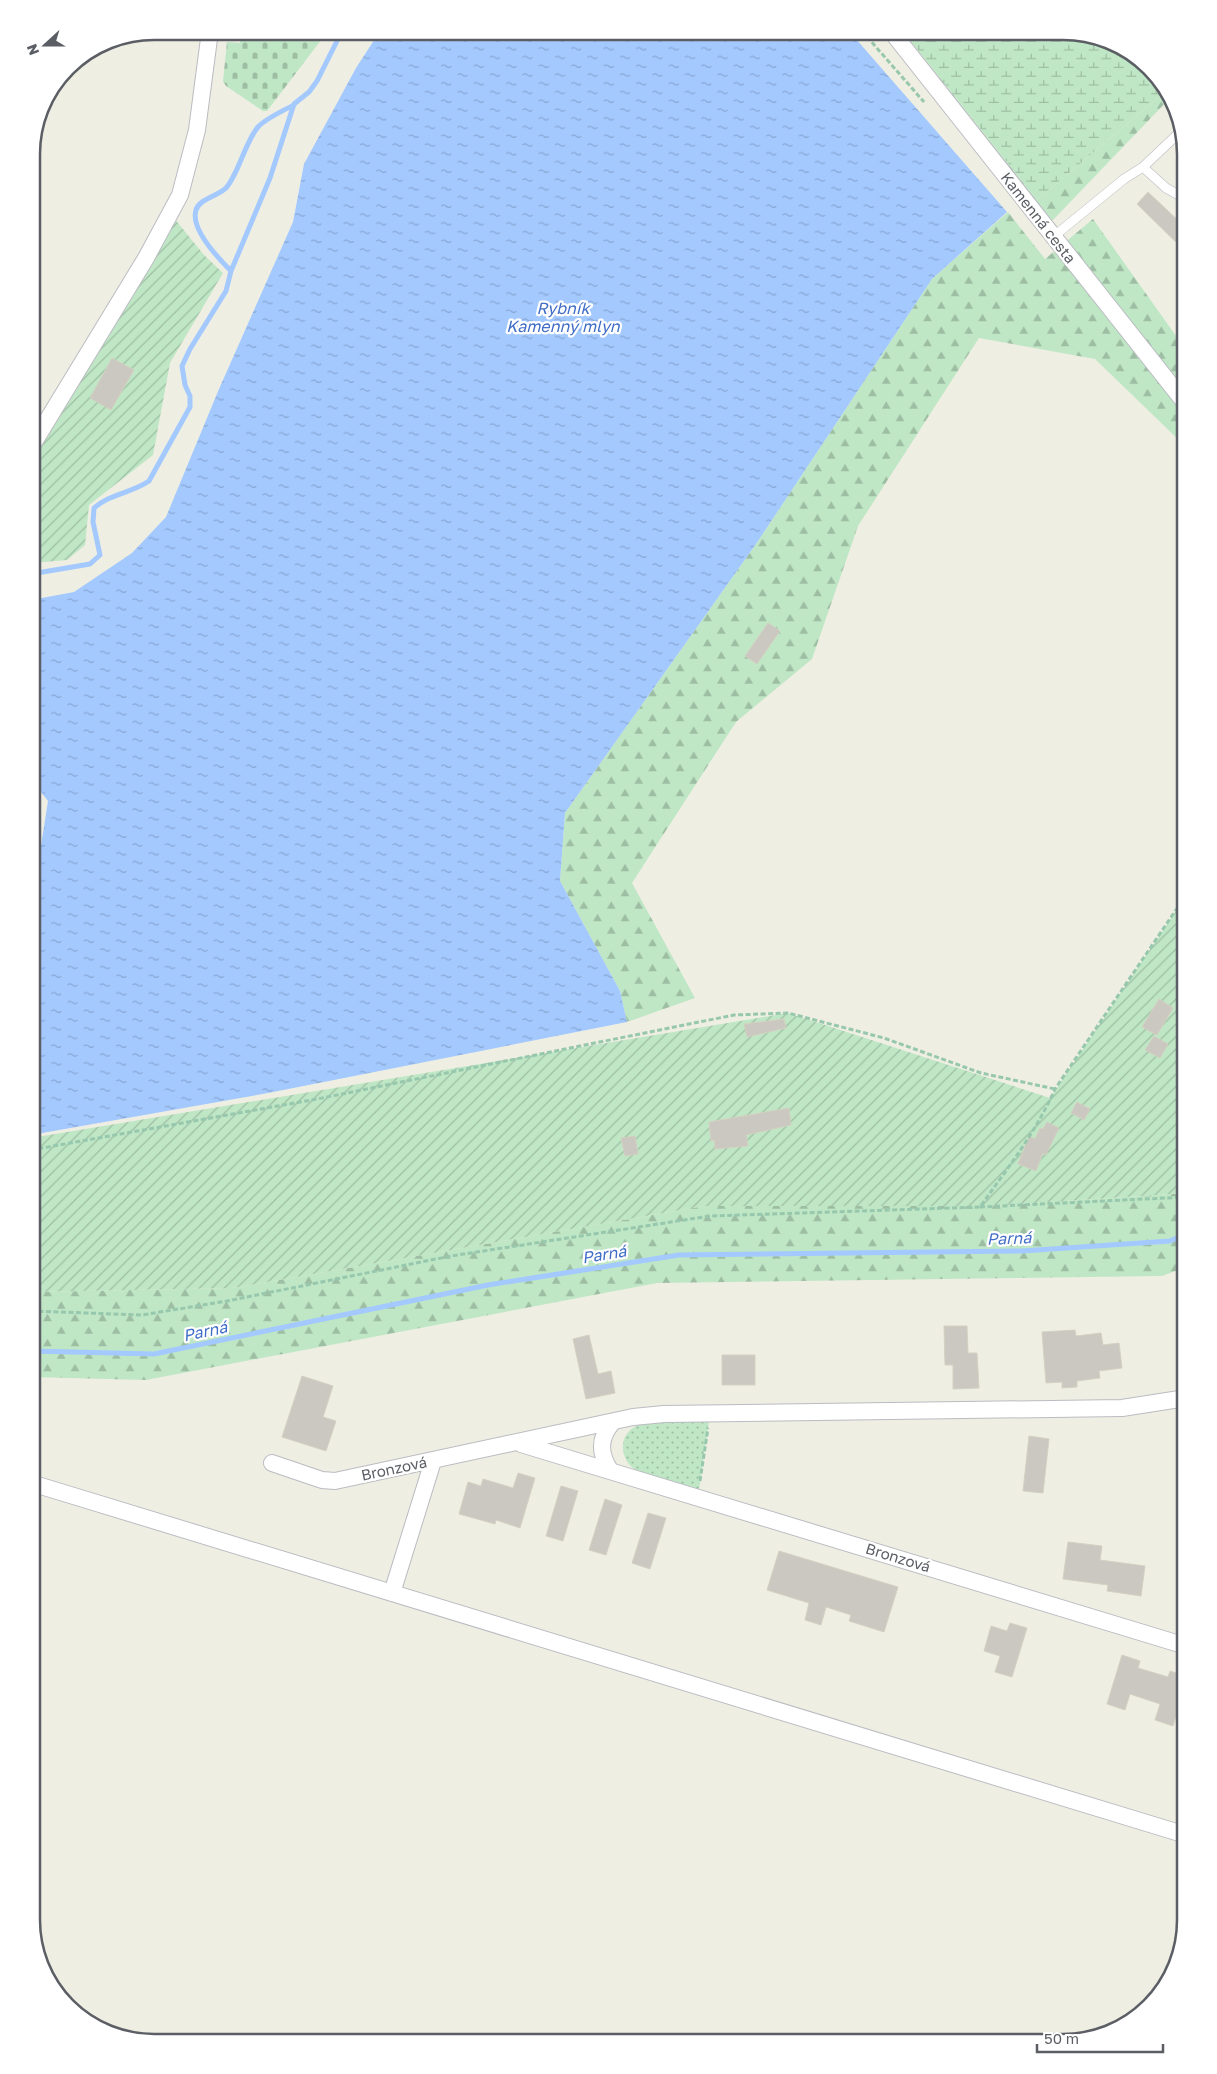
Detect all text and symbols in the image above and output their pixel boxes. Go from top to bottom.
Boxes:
north arrow [20,20,70,70]
text: N [23,42,42,58]
street label: Kamenná cesta [998,168,1080,267]
water label: Rybník Kamenný mlyn [506,298,621,336]
water label: Parná [986,1227,1034,1249]
water label: Parná [580,1240,629,1267]
water label: Parná [181,1316,231,1345]
street label: Bronzová [359,1452,428,1484]
street label: Bronzová [864,1539,933,1575]
scale bar [1037,2022,1163,2054]
text: 50 m [1044,2029,1079,2047]

